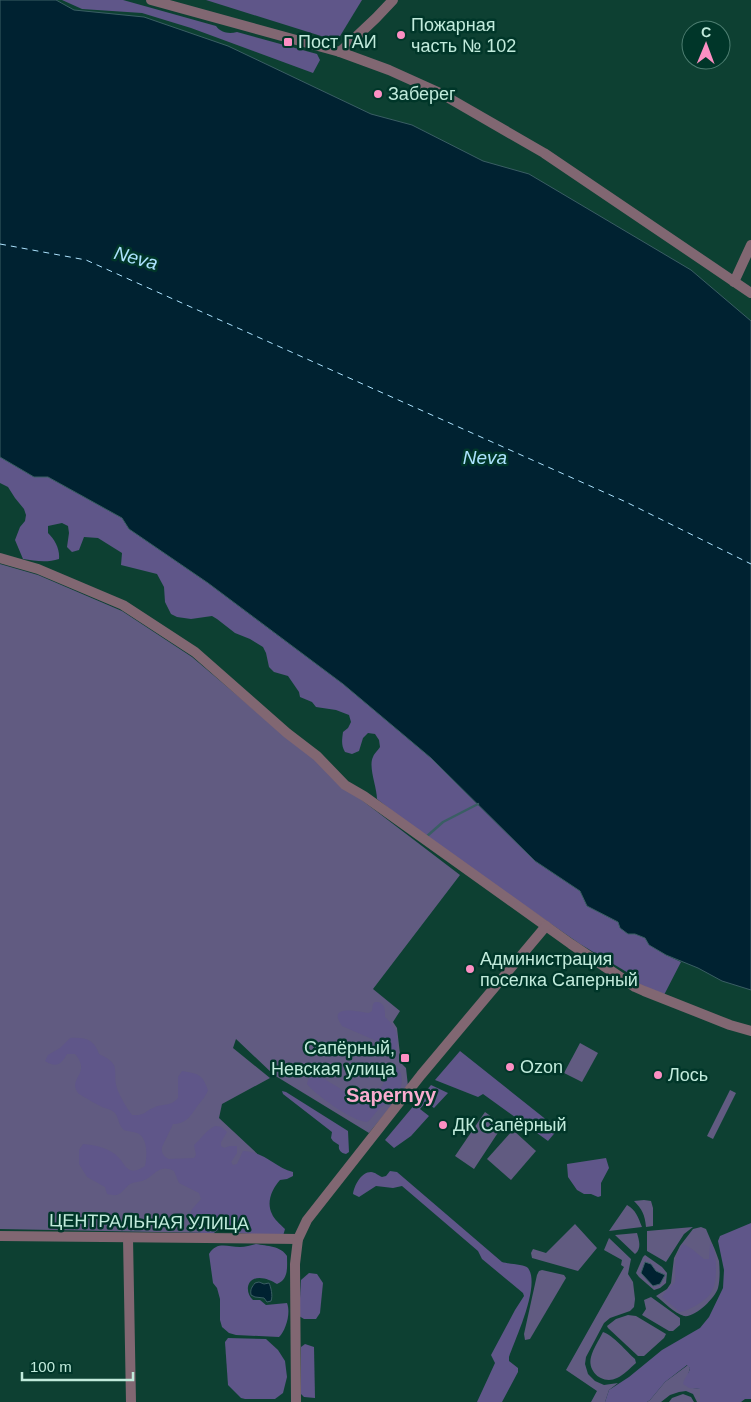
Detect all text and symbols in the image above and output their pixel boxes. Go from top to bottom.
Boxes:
place label: Пожарная часть № 102 [411,15,516,56]
north arrow [681,20,731,70]
text: С [701,24,711,40]
marker: Пожарная часть № 102 [395,29,407,41]
place label: Пост ГАИ [298,32,377,52]
marker: Пост ГАИ [282,36,294,48]
place label: Заберег [388,84,456,104]
marker: Заберег [372,88,384,100]
water label: Neva [112,242,160,274]
water label: Neva [463,447,507,468]
place label: Администрация поселка Саперный [480,949,638,990]
marker: Администрация поселка Саперный [464,963,476,975]
place label: Сапёрный, Невская улица [271,1038,396,1079]
marker: Сапёрный, Невская улица [399,1052,411,1064]
place label: Ozon [520,1057,563,1077]
marker: Ozon [504,1061,516,1073]
place label: Лось [668,1065,708,1085]
marker: Лось [652,1069,664,1081]
district label: Sapernyy [346,1084,437,1106]
place label: ДК Сапёрный [453,1115,567,1135]
marker: ДК Сапёрный [437,1119,449,1131]
street label: ЦЕНТРАЛЬНАЯ УЛИЦА [49,1210,249,1234]
scale bar [22,1350,134,1382]
text: 100 m [30,1358,72,1375]

